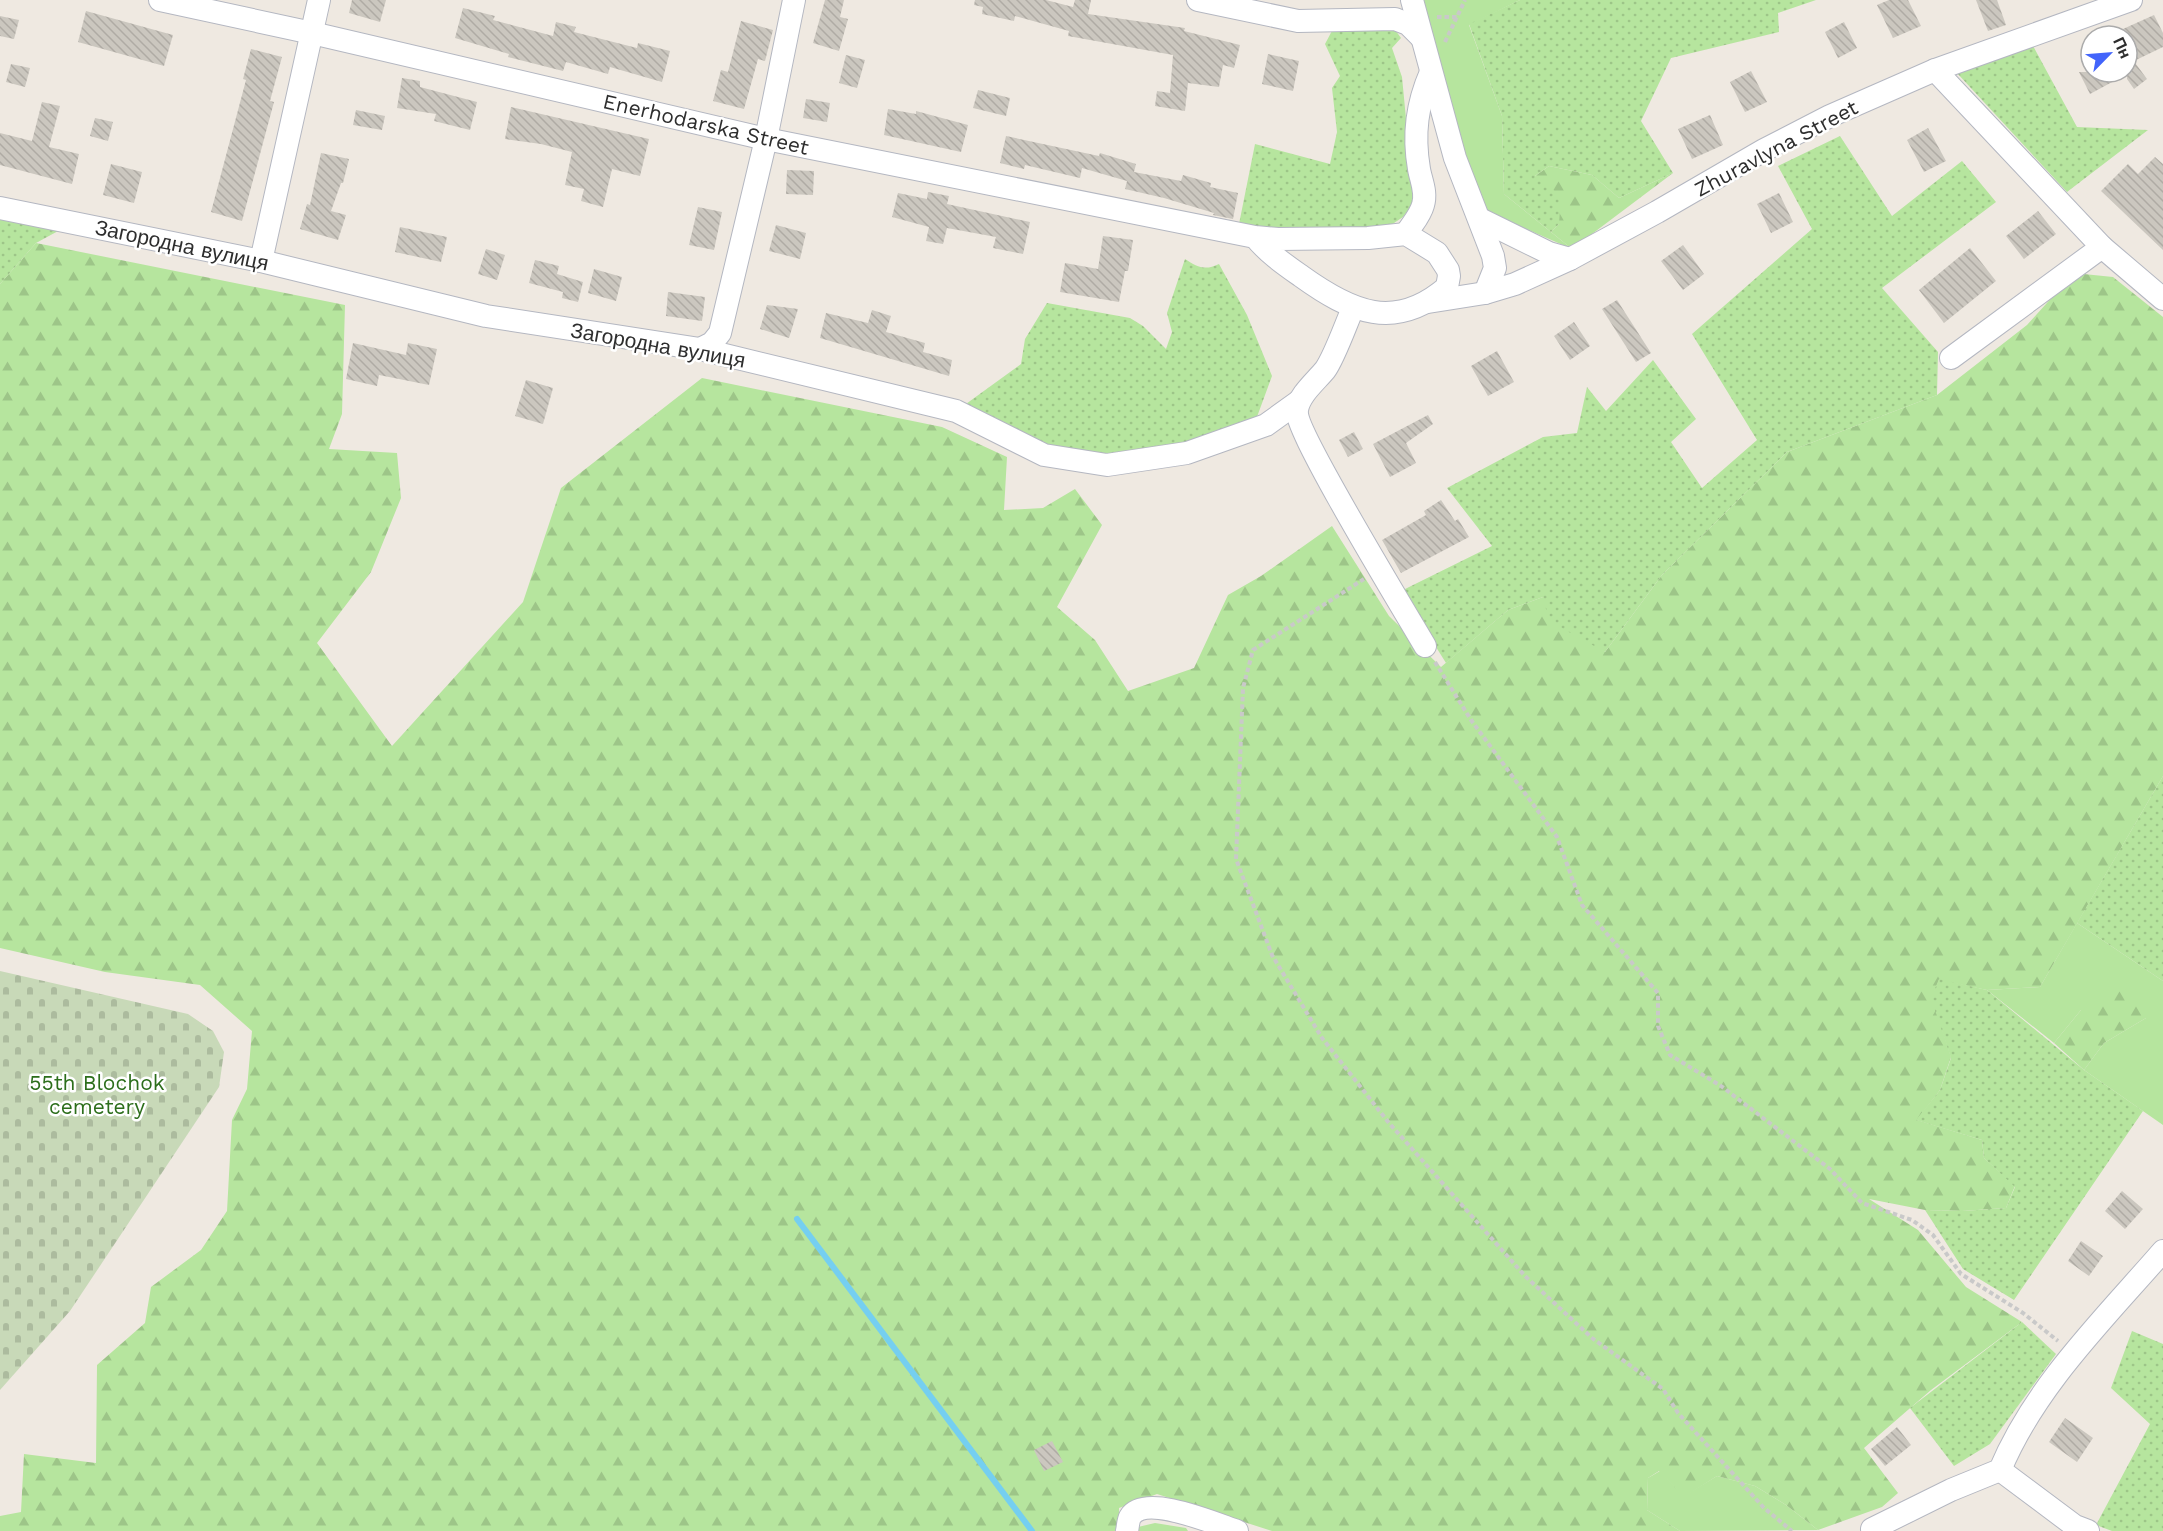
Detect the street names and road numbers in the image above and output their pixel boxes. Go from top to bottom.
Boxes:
street label: Enerhodarska Street [601,88,812,160]
street label: Zhuravlyna Street [1690,94,1862,202]
street label: Загородна вулиця [93,214,271,276]
street label: Загородна вулиця [569,317,747,373]

